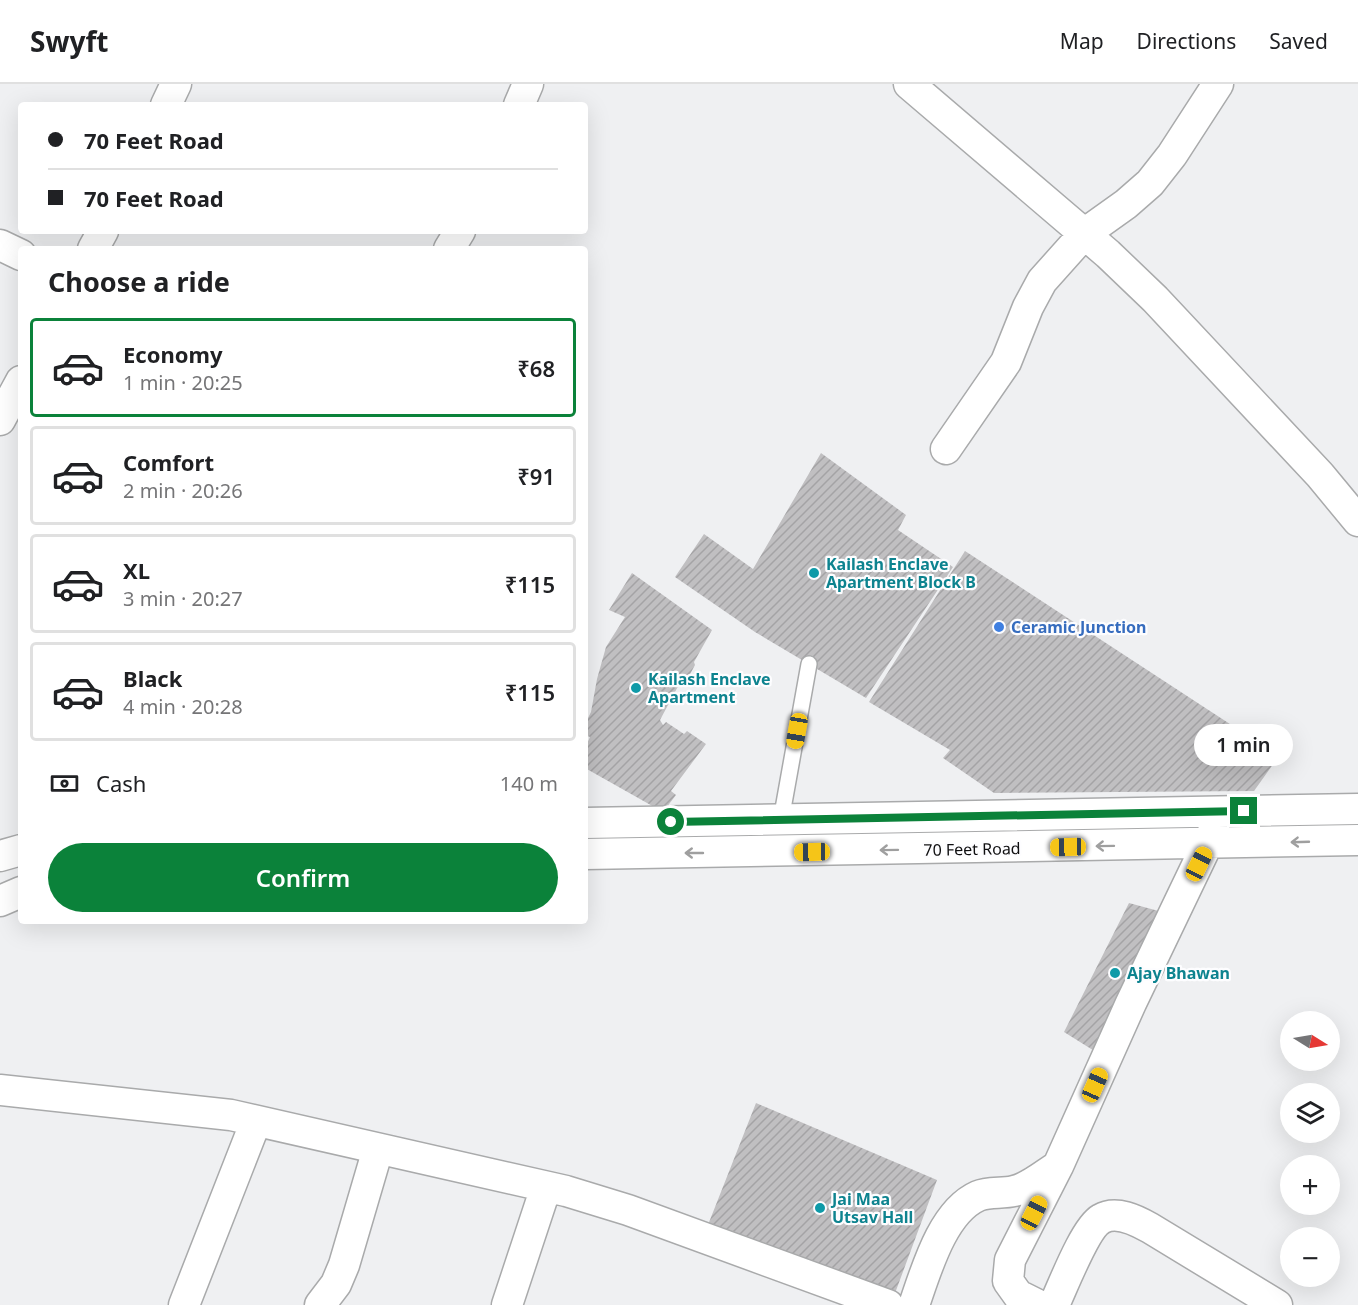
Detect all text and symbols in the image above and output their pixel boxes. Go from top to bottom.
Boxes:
text: Swyft [30,22,108,60]
text: Map [1060,27,1104,55]
text: Directions [1137,27,1236,55]
text: Saved [1269,27,1328,55]
text: 70 Feet Road [84,125,224,155]
text: 70 Feet Road [84,183,224,213]
text: Choose a ride [48,263,230,300]
text: Economy [123,339,222,369]
icon: car [51,341,105,395]
text: ₹68 [517,353,555,383]
text: 1 min · 20:25 [123,369,243,396]
text: Comfort [123,447,214,477]
icon: car [51,449,105,503]
text: ₹91 [517,461,555,491]
text: 2 min · 20:26 [123,477,243,504]
place label: Kailash Enclave Apartment Block B [826,553,976,593]
text: XL [123,555,150,585]
icon: car [51,557,105,611]
marker: Kailash Enclave Apartment Block B [807,566,821,580]
text: ₹115 [505,569,555,599]
text: 3 min · 20:27 [123,585,243,612]
place label: Ceramic Junction [1011,616,1147,638]
marker: Ceramic Junction [992,620,1006,634]
text: Black [123,663,182,693]
icon: car [51,665,105,719]
place label: Kailash Enclave Apartment [648,668,771,708]
text: ₹115 [505,677,555,707]
marker: Kailash Enclave Apartment [629,681,643,695]
text: 4 min · 20:28 [123,693,243,720]
car [785,712,809,750]
callout: 1 min [1194,724,1294,766]
text: 1 min [1216,731,1271,758]
icon: cash [48,767,81,800]
text: Cash [96,768,146,798]
text: 140 m [500,770,558,797]
route end [1230,797,1257,824]
route start [657,808,684,835]
one-way arrow [1290,836,1310,848]
street label: 70 Feet Road [923,837,1021,861]
car [1050,838,1086,856]
one-way arrow [1095,841,1115,852]
button: Confirm [48,843,558,912]
car [794,843,830,861]
one-way arrow [879,844,899,856]
car [1183,844,1215,884]
one-way arrow [684,848,704,859]
place label: Ajay Bhawan [1127,962,1230,984]
marker: Ajay Bhawan [1108,966,1122,980]
north arrow [1280,1011,1340,1071]
map controls [1280,1011,1340,1287]
car [1079,1065,1111,1105]
button: layers [1280,1083,1340,1143]
button: + [1280,1155,1340,1215]
place label: Jai Maa Utsav Hall [830,1188,913,1228]
car [1018,1193,1050,1233]
marker: Jai Maa Utsav Hall [813,1201,827,1215]
button: − [1280,1227,1340,1287]

